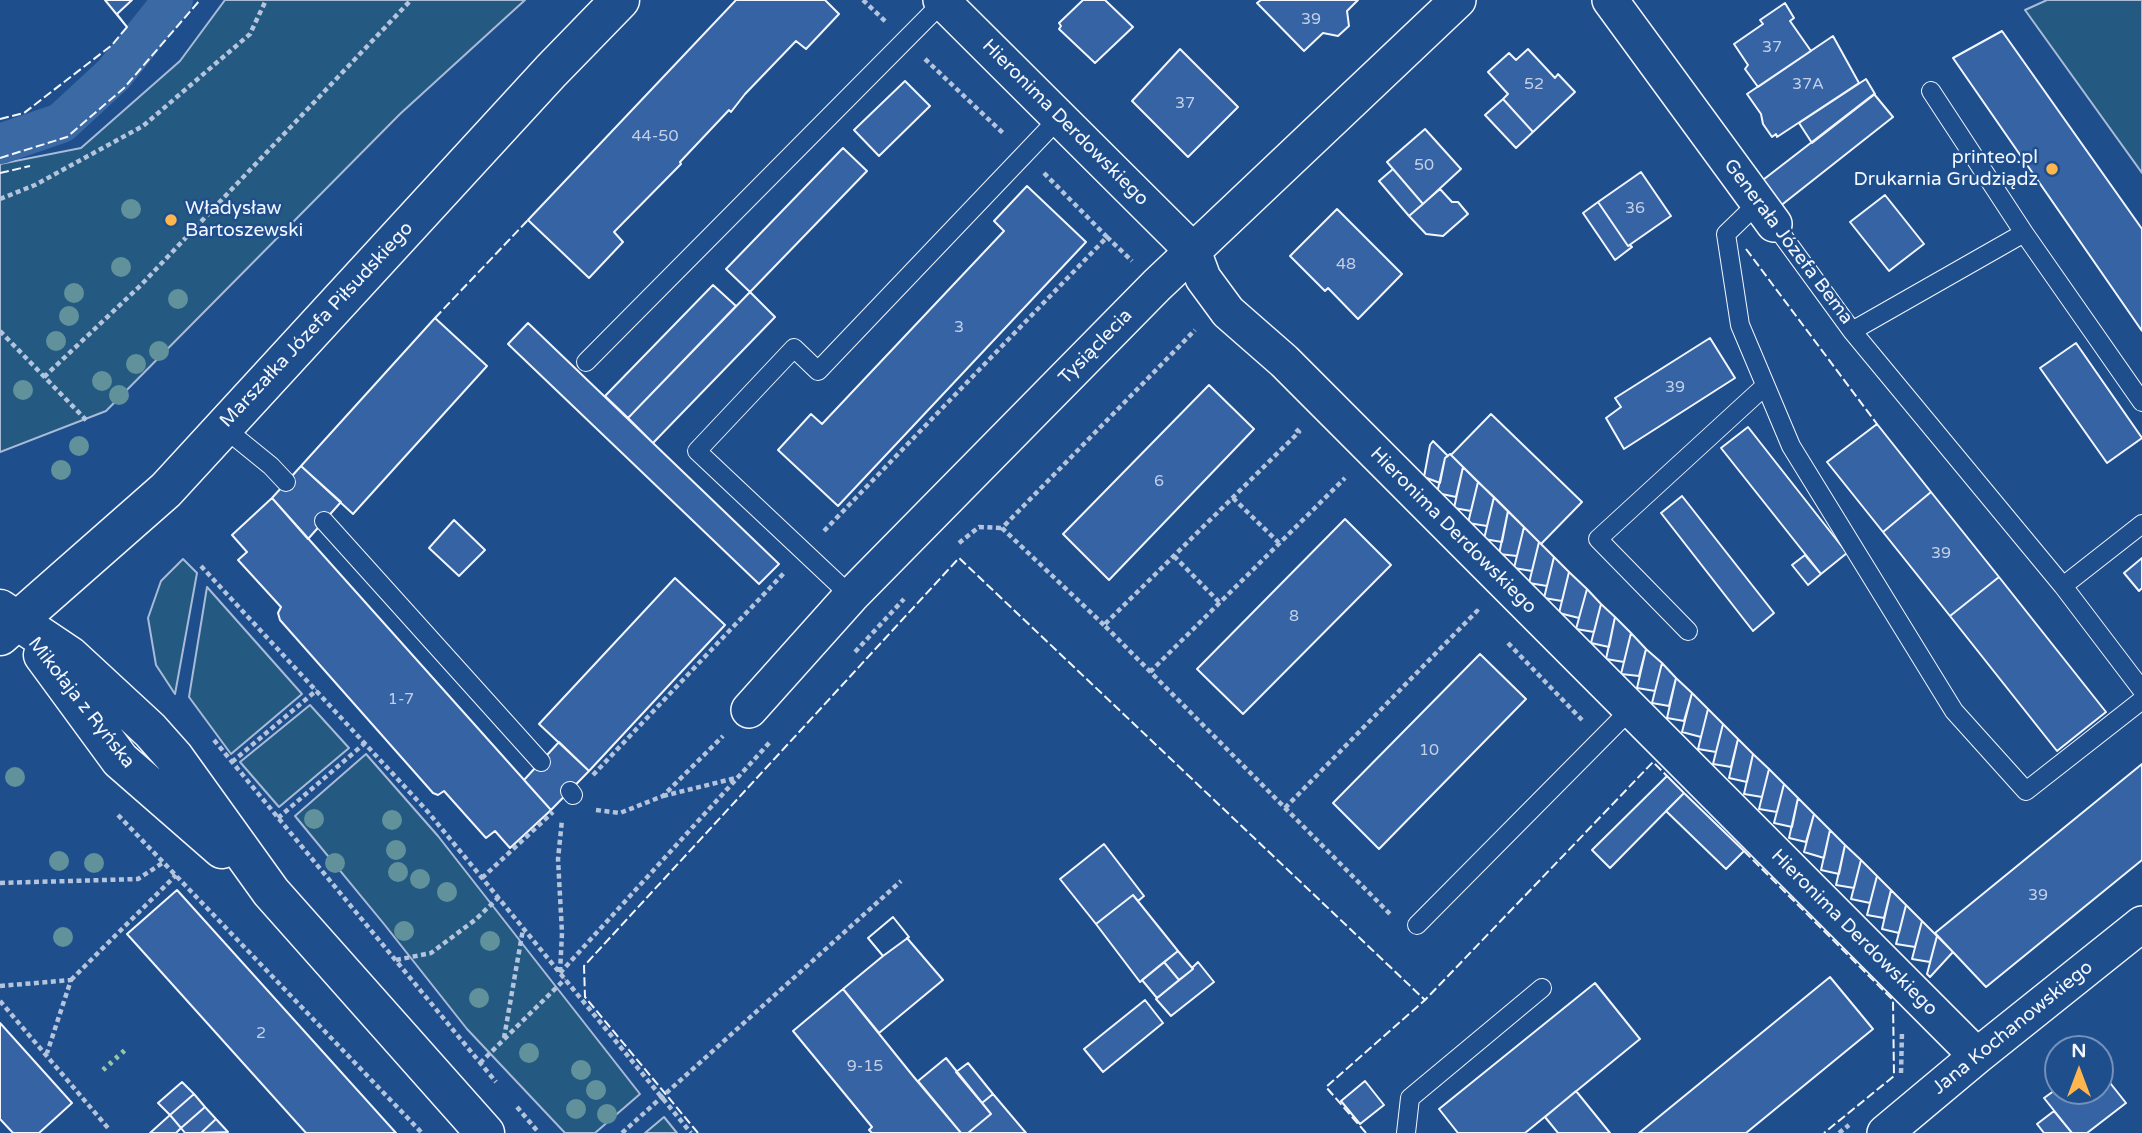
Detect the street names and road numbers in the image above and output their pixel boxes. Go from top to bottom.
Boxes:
street label: Hieronima Derdowskiego [977,35,1153,211]
street label: Generała Józefa Bema [1718,155,1858,329]
street label: Marszałka Józefa Piłsudskiego [216,217,418,433]
street label: Tysiąclecia [1054,305,1138,389]
street label: Hieronima Derdowskiego [1365,443,1541,619]
street label: Mikołaja z Ryńska [23,633,139,773]
street label: Hieronima Derdowskiego [1766,845,1942,1021]
street label: Jana Kochanowskiego [1928,956,2098,1100]

